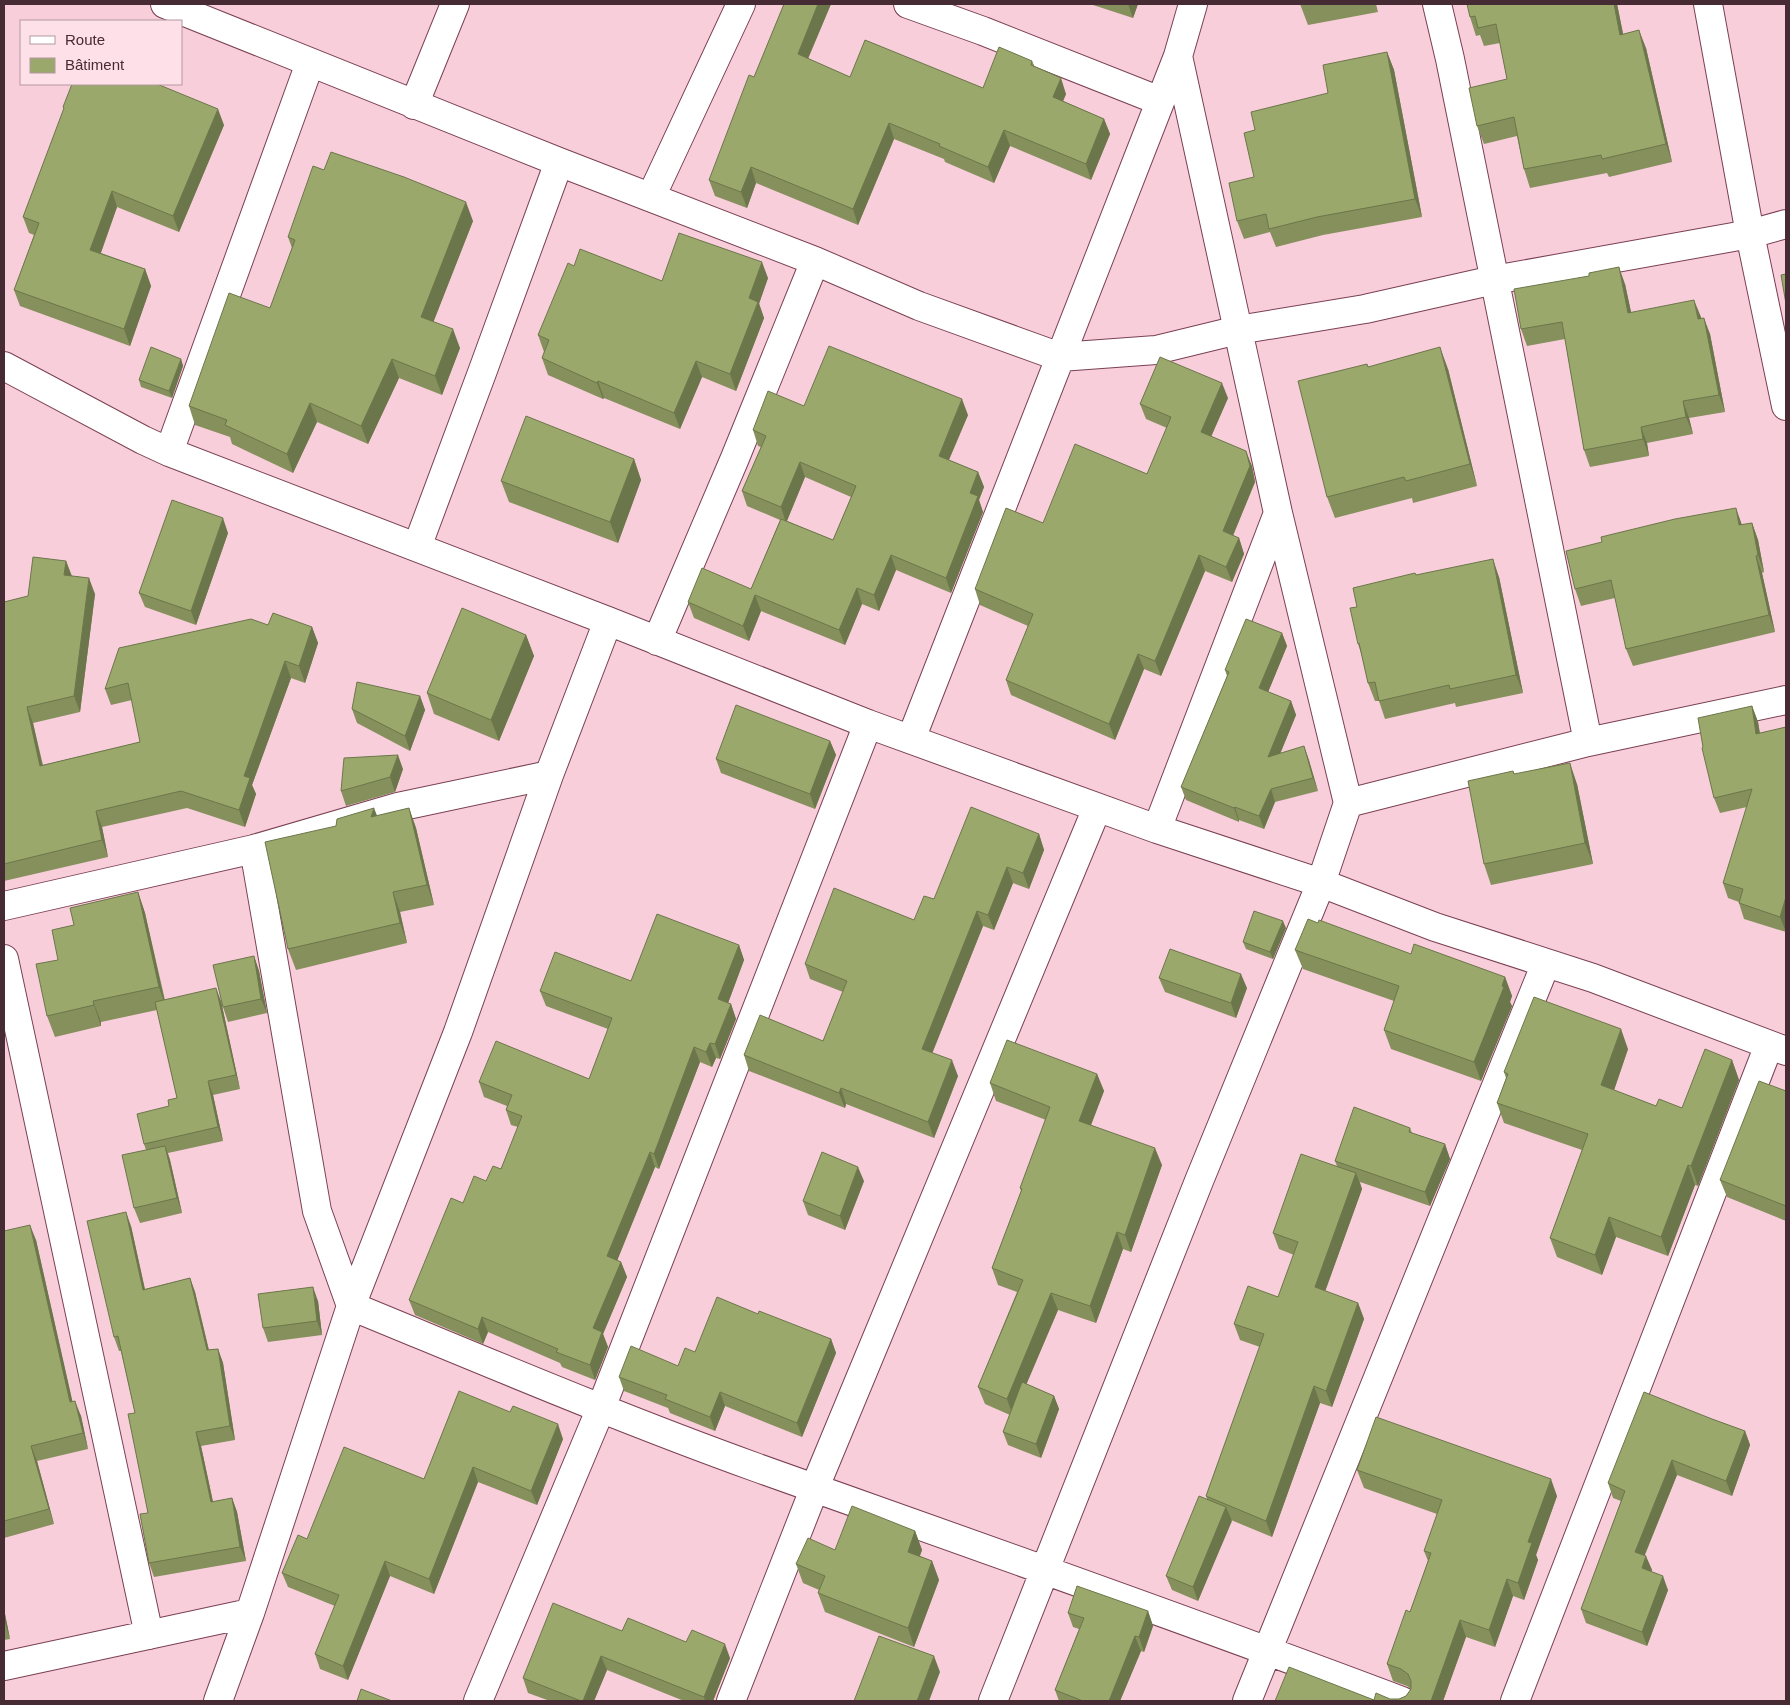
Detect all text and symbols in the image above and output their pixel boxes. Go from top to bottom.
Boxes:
legend [20,20,182,85]
text: Route [65,31,105,48]
text: Bâtiment [65,56,125,73]

